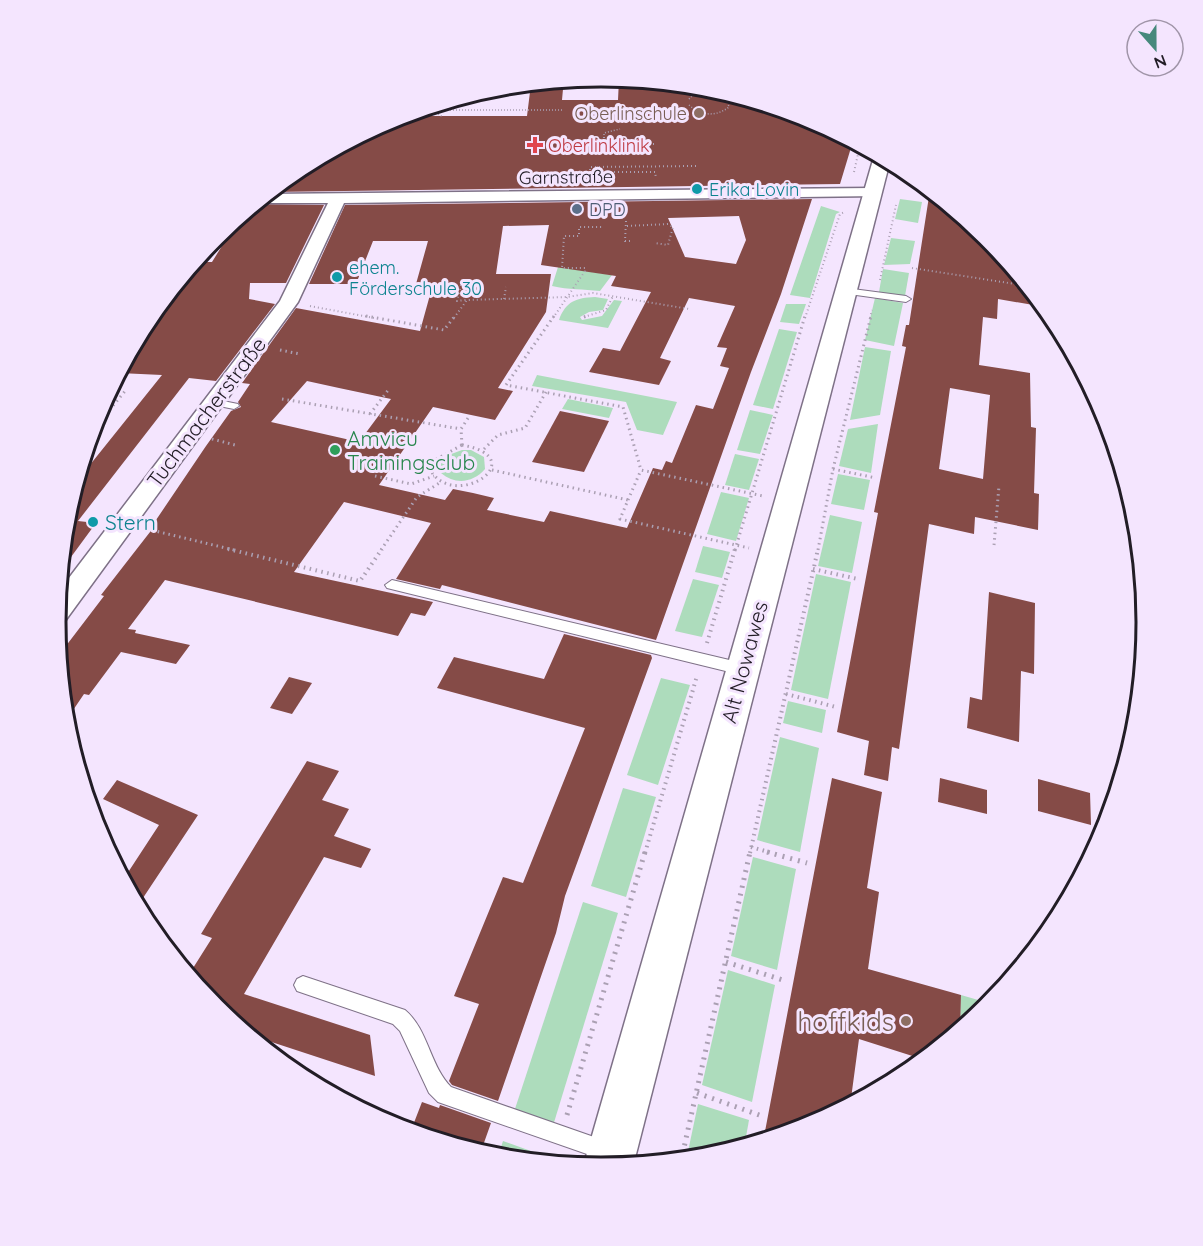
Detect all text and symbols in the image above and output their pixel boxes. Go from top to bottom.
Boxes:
north arrow [1125,18,1185,78]
text: N [1151,51,1169,73]
place label: Oberlinschule [574,102,687,125]
marker: Oberlinschule [692,106,706,120]
place label: Oberlinklinik [548,134,650,157]
marker: Oberlinklinik [526,136,544,154]
street label: Garnstraße [519,165,613,189]
place label: Erika Lovin [709,178,800,201]
marker: Erika Lovin [690,182,704,196]
place label: DPD [589,198,626,221]
marker: DPD [570,202,584,216]
place label: ehem. Förderschule 30 [349,256,482,300]
marker: ehem. Förderschule 30 [330,270,344,284]
street label: Tuchmacherstraße [141,332,271,492]
place label: Amvicu Trainingsclub [347,425,475,475]
marker: Amvicu Trainingsclub [328,443,342,457]
place label: Stern [105,509,156,535]
marker: Stern [86,515,100,529]
street label: Alt Nowawes [715,598,773,726]
place label: hoffkids [797,1005,894,1038]
marker: hoffkids [899,1014,913,1028]

